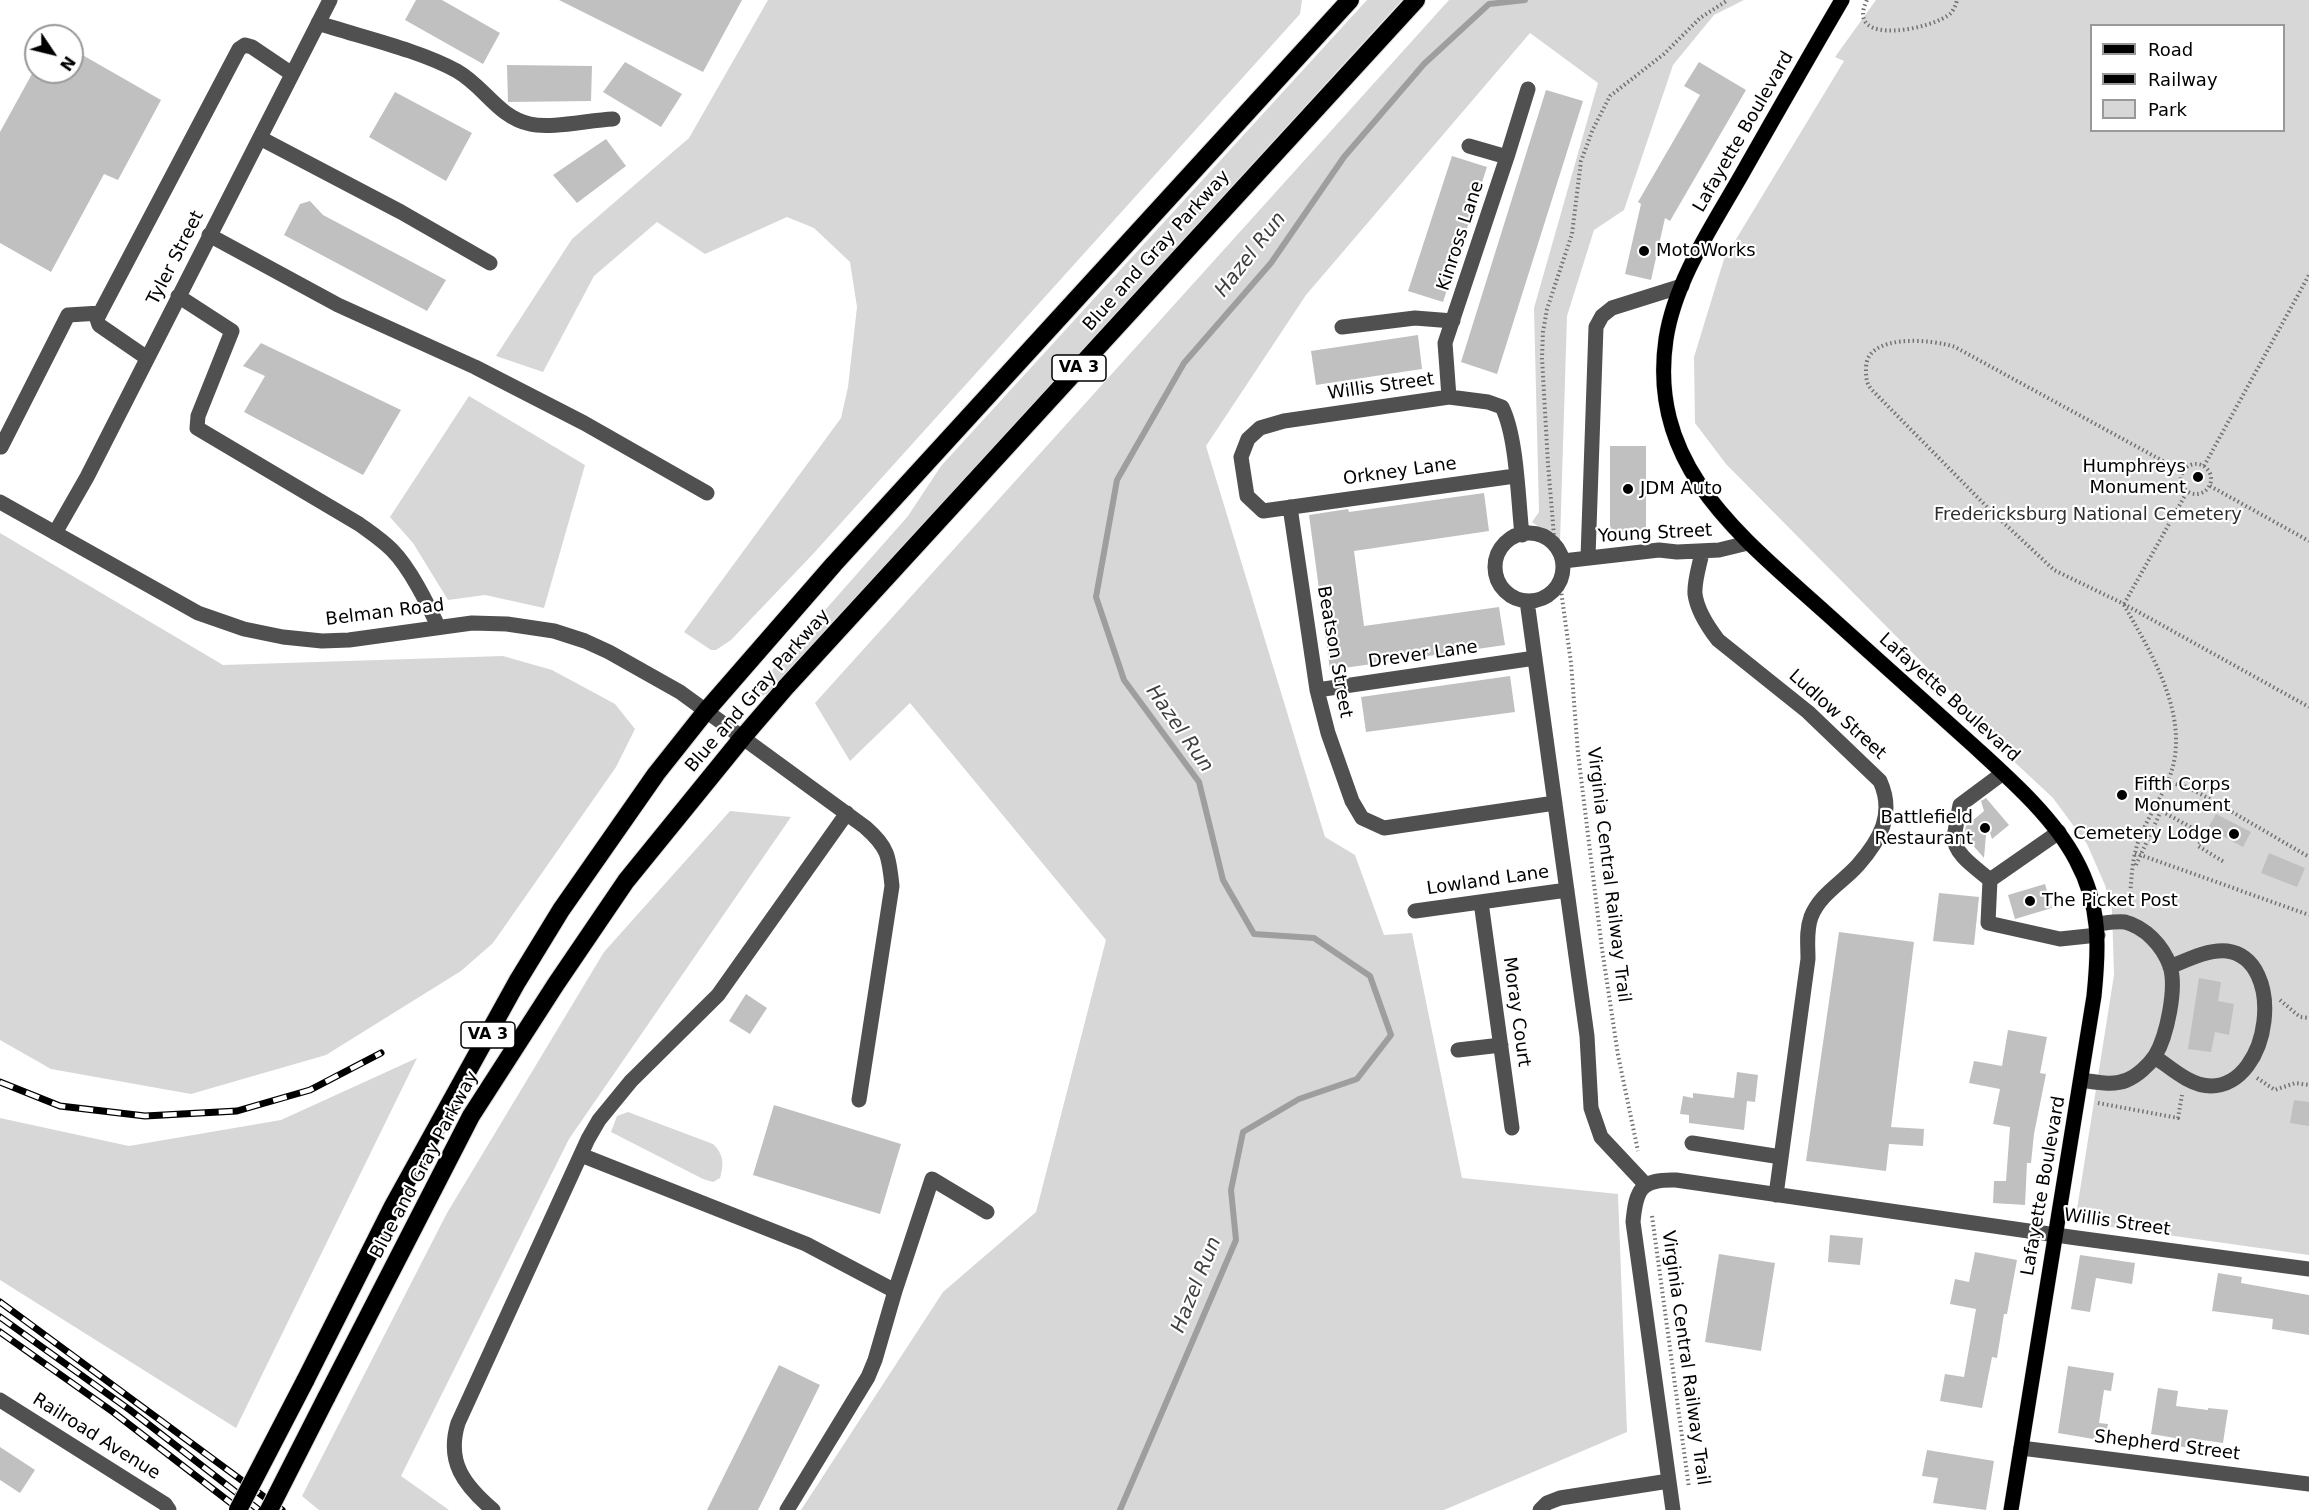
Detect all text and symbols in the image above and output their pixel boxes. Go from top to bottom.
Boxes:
north arrow [24,24,84,84]
legend [2090,24,2285,132]
text: Road [2148,39,2193,60]
street label: Lafayette Boulevard [1689,48,1799,216]
text: N [56,53,79,74]
text: Railway [2148,69,2218,90]
text: Park [2148,99,2187,120]
street label: Blue and Gray Parkway [1079,166,1235,336]
street label: Kinross Lane [1433,178,1489,294]
street label: Tyler Street [143,207,209,309]
water label: Hazel Run [1210,208,1292,302]
place label: MotoWorks [1656,240,1756,262]
marker: MotoWorks [1637,244,1651,258]
road number: VA 3 [1052,355,1106,381]
street label: Willis Street [1326,369,1436,405]
street label: Orkney Lane [1342,453,1458,491]
place label: Humphreys Monument [2083,456,2186,498]
marker: Humphreys Monument [2191,470,2205,484]
place label: JDM Auto [1640,478,1722,500]
marker: JDM Auto [1621,482,1635,496]
park label: Fredericksburg National Cemetery [1934,504,2242,526]
street label: Young Street [1597,520,1713,548]
street label: Beatson Street [1312,584,1356,720]
street label: Belman Road [324,595,446,631]
street label: Blue and Gray Parkway [681,605,835,777]
street label: Lafayette Boulevard [1874,629,2024,767]
street label: Drever Lane [1367,637,1479,673]
street label: Ludlow Street [1784,666,1890,764]
water label: Hazel Run [1140,681,1218,777]
street label: Virginia Central Railway Trail [1582,746,1634,1004]
place label: Fifth Corps Monument [2134,774,2230,816]
marker: Fifth Corps Monument [2115,788,2129,802]
place label: Battlefield Restaurant [1874,807,1973,850]
marker: Battlefield Restaurant [1978,821,1992,835]
place label: Cemetery Lodge [2073,823,2222,845]
marker: Cemetery Lodge [2227,827,2241,841]
street label: Lowland Lane [1425,862,1551,900]
place label: The Picket Post [2042,890,2178,912]
marker: The Picket Post [2023,894,2037,908]
street label: Moray Court [1498,956,1534,1068]
road number: VA 3 [461,1022,515,1048]
street label: Blue and Gray Parkway [366,1068,484,1262]
street label: Lafayette Boulevard [2018,1094,2070,1278]
street label: Willis Street [2062,1205,2172,1241]
street label: Virginia Central Railway Trail [1656,1229,1714,1487]
water label: Hazel Run [1167,1234,1227,1336]
street label: Railroad Avenue [28,1389,164,1485]
street label: Shepherd Street [2093,1426,2241,1466]

